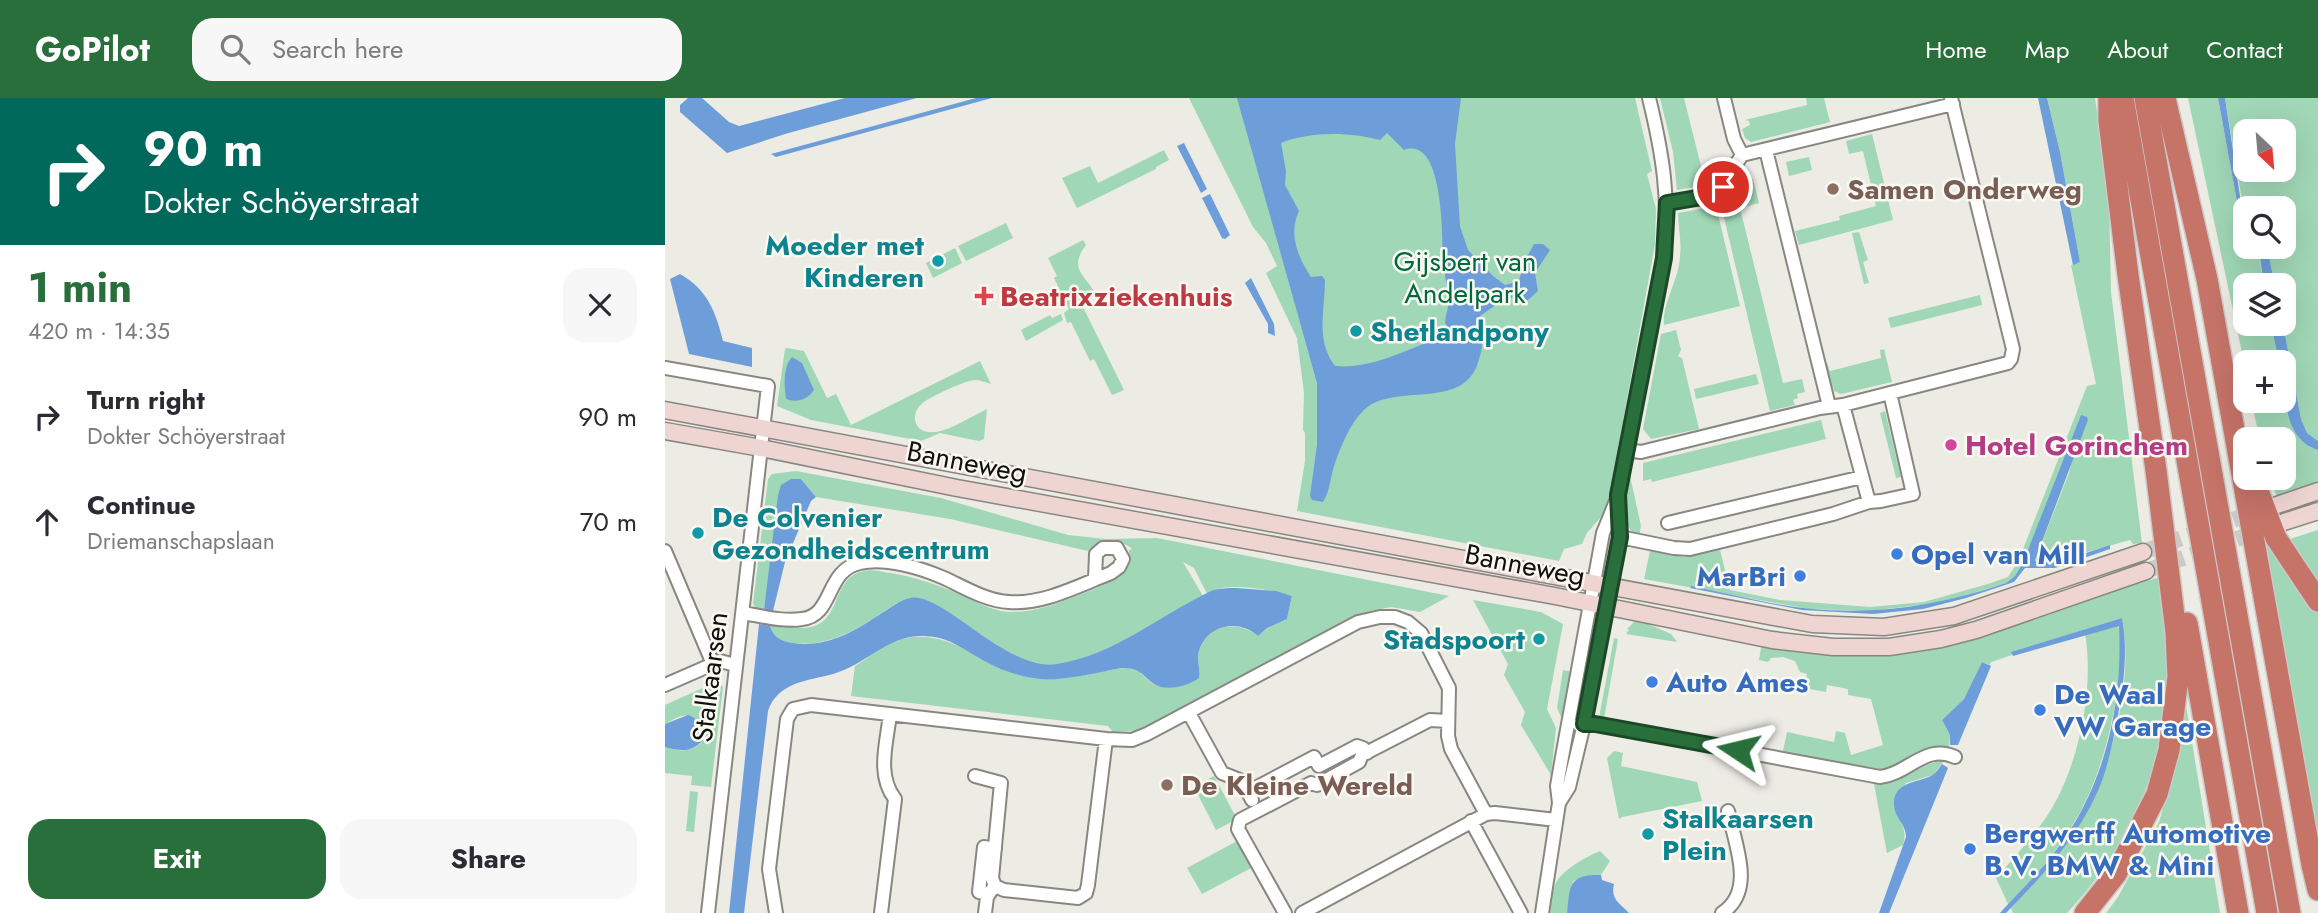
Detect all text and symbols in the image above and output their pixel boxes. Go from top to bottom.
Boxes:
search box [192,18,682,81]
text: GoPilot [35,26,150,73]
icon: search [216,30,254,68]
text: Search here [272,30,403,68]
text: Home [1925,32,1987,67]
text: Map [2025,32,2069,67]
text: About [2107,32,2168,67]
text: Contact [2206,32,2283,67]
text: 90 m [143,114,263,184]
north arrow [2233,119,2296,182]
map controls [2233,119,2296,490]
icon: right [28,126,119,217]
pin [1693,157,1753,217]
icon: arrive [1704,168,1742,206]
place label: Samen Onderweg [1847,169,2082,210]
text: Dokter Schöyerstraat [143,179,419,225]
marker: Samen Onderweg [1825,181,1841,197]
button: search [2233,196,2296,259]
place label: Moeder met Kinderen [765,225,924,298]
park label: Gijsbert van Andelpark [1394,241,1536,314]
marker: Moeder met Kinderen [930,253,946,269]
text: 1 min [28,257,132,318]
button: close [563,268,637,342]
button: layers [2233,273,2296,336]
place label: Beatrixziekenhuis [1000,276,1233,317]
marker: Beatrixziekenhuis [974,286,994,306]
place label: Shetlandpony [1370,311,1549,352]
text: 420 m · 14:35 [28,314,170,348]
marker: Shetlandpony [1348,323,1364,339]
button: + [2233,350,2296,413]
text: Turn right [87,381,205,419]
icon: right [28,398,66,436]
text: 90 m [578,398,637,436]
text: Dokter Schöyerstraat [87,419,285,453]
place label: Hotel Gorinchem [1965,425,2188,466]
button: − [2233,427,2296,490]
street label: Banneweg [903,430,1031,494]
marker: Hotel Gorinchem [1943,437,1959,453]
text: Continue [87,486,196,524]
place label: De Colvenier Gezondheidscentrum [712,497,990,570]
icon: ahead [28,503,66,541]
text: 70 m [580,503,637,541]
text: Driemanschapslaan [87,524,275,558]
marker: De Colvenier Gezondheidscentrum [690,525,706,541]
street label: Banneweg [1461,533,1589,597]
place label: Opel van Mill [1911,534,2085,575]
marker: Opel van Mill [1889,546,1905,562]
place label: MarBri [1697,556,1786,597]
marker: MarBri [1792,568,1808,584]
street label: Stalkaarsen [682,609,738,745]
place label: Stadspoort [1383,619,1525,660]
marker: Stadspoort [1531,631,1547,647]
place label: Auto Ames [1665,662,1809,703]
marker: Auto Ames [1644,674,1660,690]
place label: De Waal VW Garage [2053,674,2211,747]
marker: De Waal VW Garage [2032,702,2048,718]
position arrow [1701,713,1775,787]
place label: De Kleine Wereld [1181,765,1413,806]
marker: De Kleine Wereld [1159,777,1175,793]
place label: Stalkaarsen Plein [1662,798,1814,871]
place label: Bergwerff Automotive B.V. BMW & Mini [1984,813,2271,886]
button: Exit [28,819,326,899]
button: Share [340,819,637,899]
marker: Stalkaarsen Plein [1640,826,1656,842]
marker: Bergwerff Automotive B.V. BMW & Mini [1962,841,1978,857]

